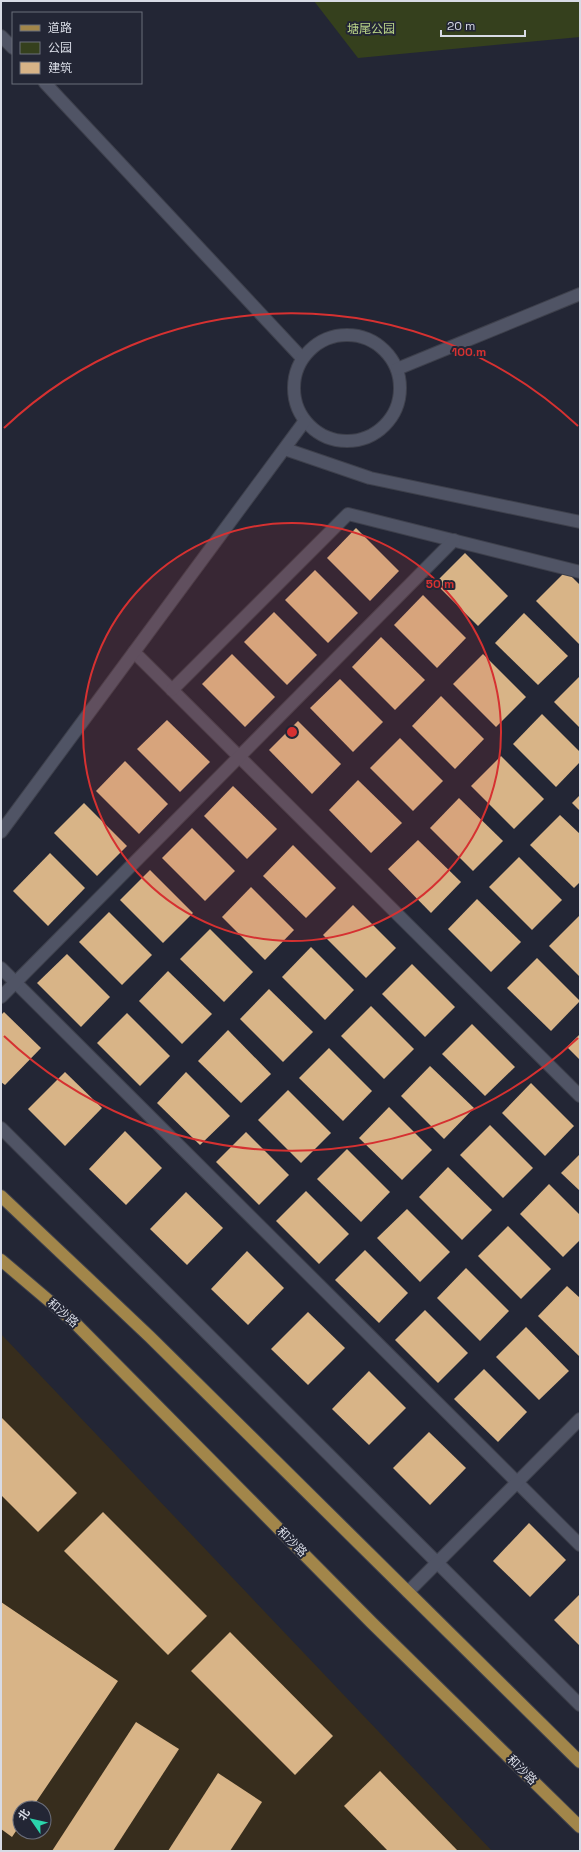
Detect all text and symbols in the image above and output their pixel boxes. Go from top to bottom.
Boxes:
legend [12,12,142,84]
scale bar [441,12,525,38]
text: 20 m [447,18,475,34]
text: 道路 [48,20,72,36]
park label: 塘尾公园 [347,21,395,37]
text: 公园 [48,40,72,56]
text: 建筑 [48,60,72,76]
text: 100 m [452,344,486,360]
text: 50 m [426,576,454,592]
centre of rings [285,725,299,739]
street label: 和沙路 [44,1295,82,1331]
street label: 和沙路 [274,1524,310,1560]
street label: 和沙路 [504,1752,540,1788]
north arrow [12,1800,52,1840]
text: 北 [15,1806,33,1823]

